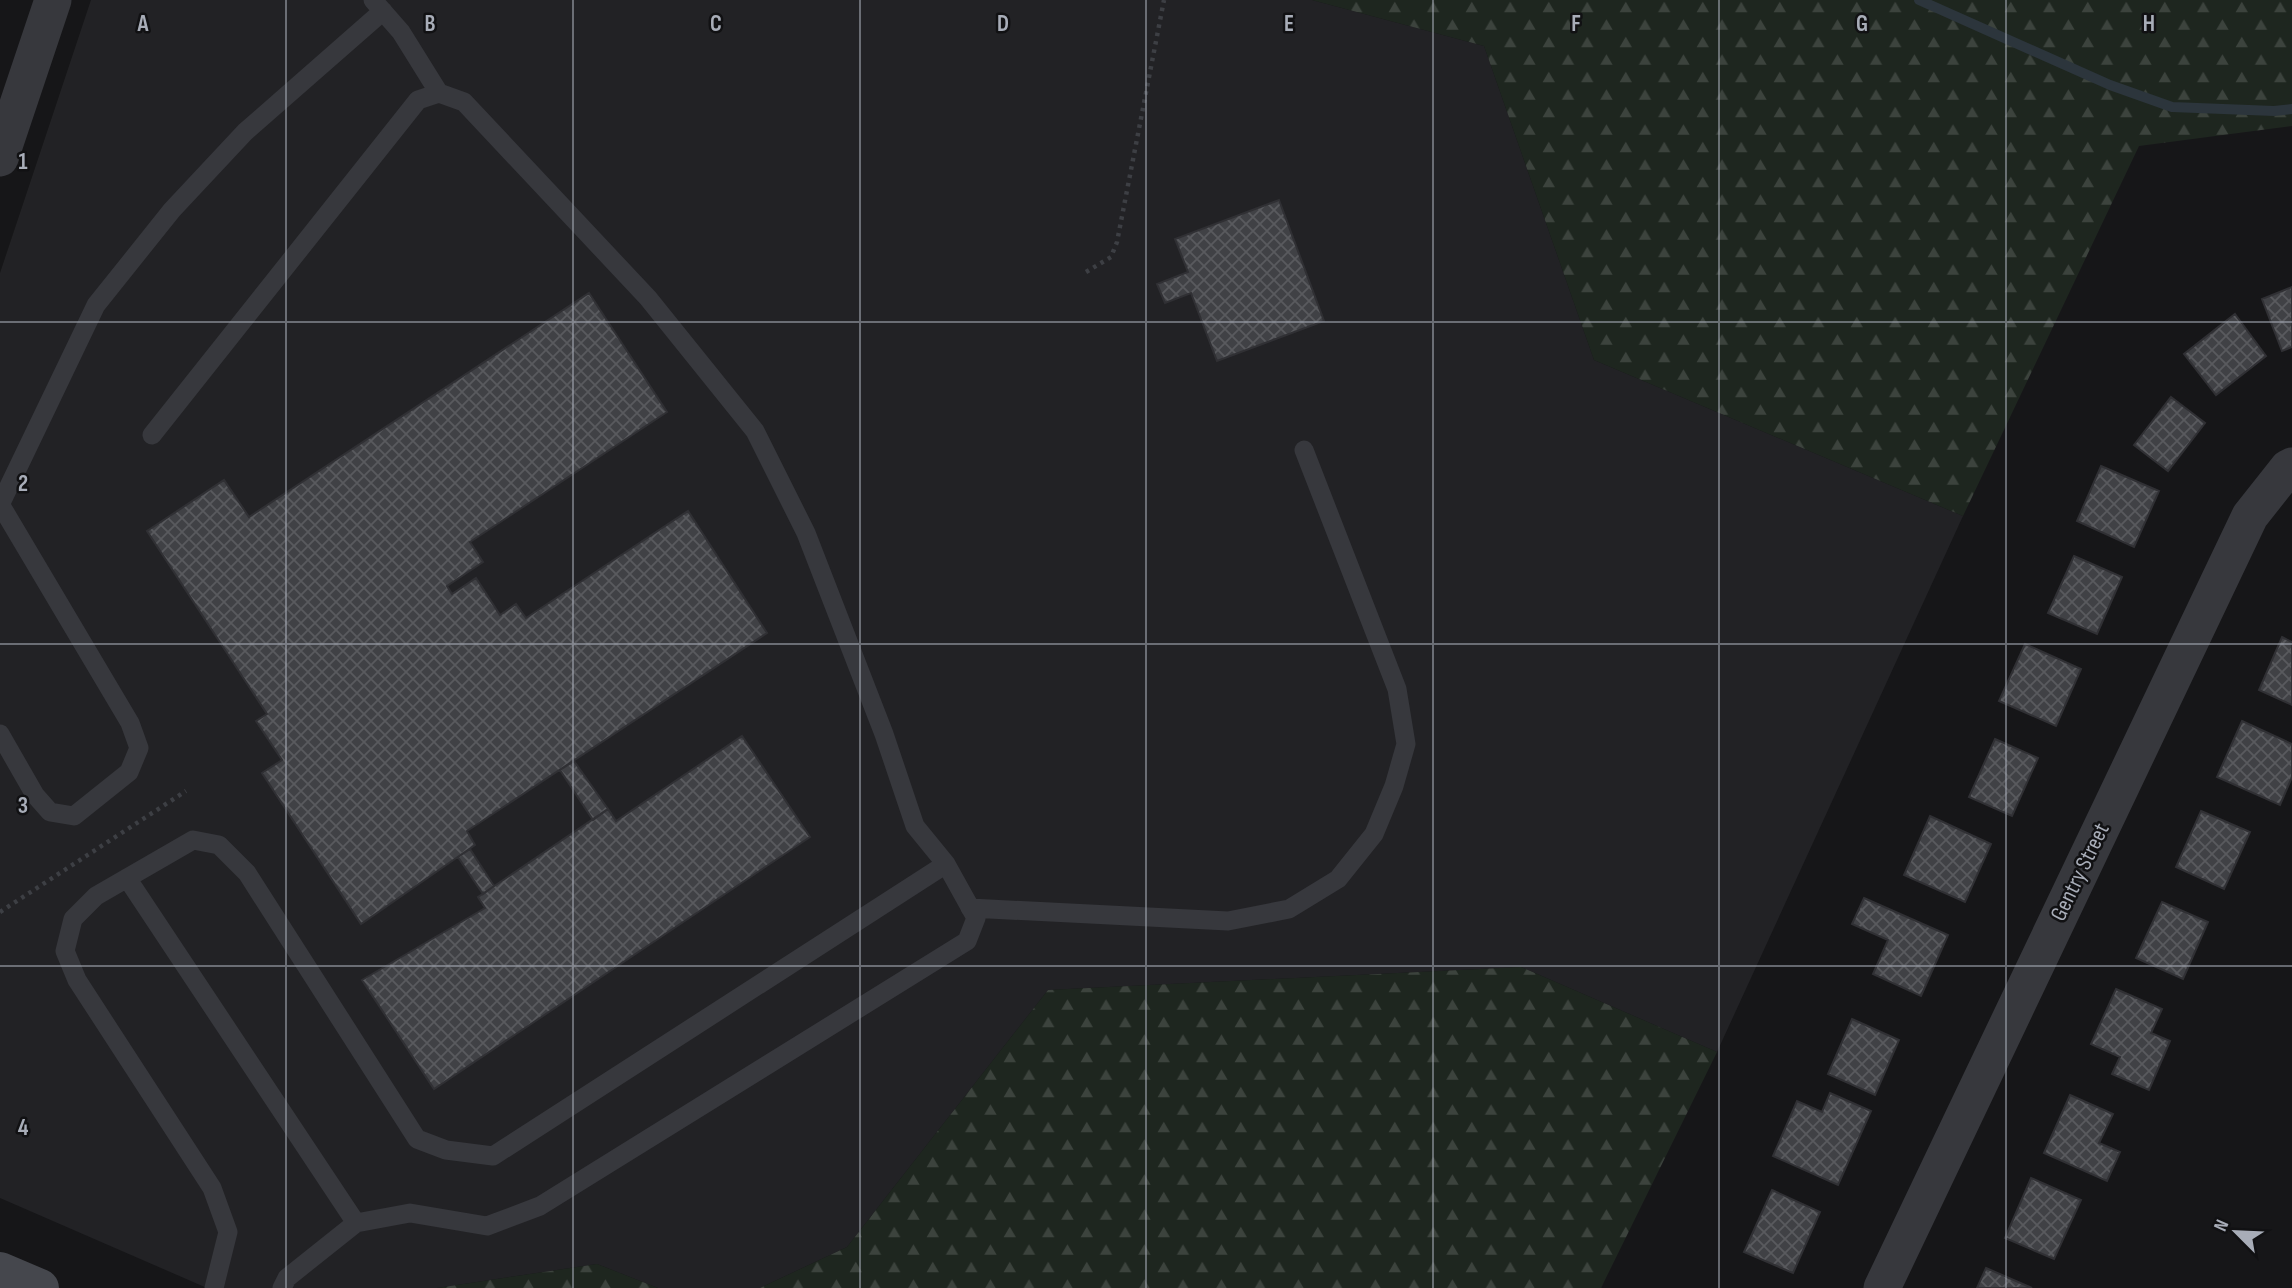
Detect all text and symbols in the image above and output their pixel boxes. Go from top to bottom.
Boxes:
text: A [137,10,150,38]
text: B [425,10,436,38]
text: C [710,10,722,38]
text: D [997,10,1009,38]
text: E [1284,10,1294,38]
text: F [1571,10,1581,38]
text: G [1856,10,1868,38]
text: H [2143,10,2155,38]
text: 1 [18,148,28,176]
text: 2 [18,470,28,498]
text: 3 [18,792,28,820]
street label: Gentry Street [2044,818,2116,926]
text: 4 [18,1114,29,1142]
north arrow [2201,1197,2271,1267]
text: N [2209,1216,2234,1235]

